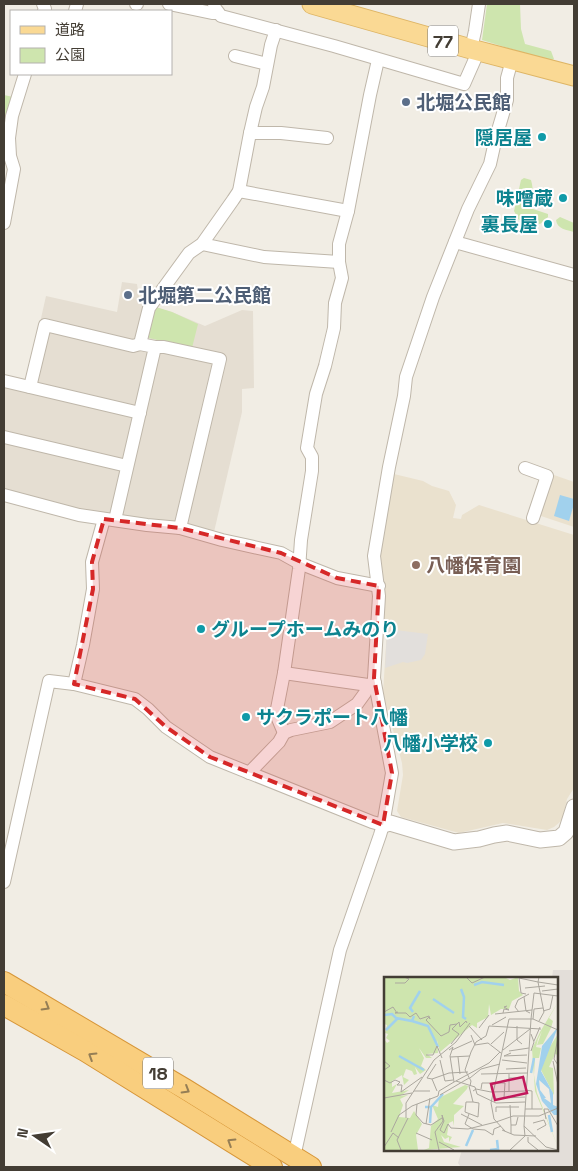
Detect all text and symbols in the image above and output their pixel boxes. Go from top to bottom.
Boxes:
legend [10,10,172,75]
text: 道路 [55,20,85,39]
road number: 77 [428,26,458,56]
text: 公園 [55,45,85,64]
place label: 北堀公民館 [416,90,511,115]
marker: 北堀公民館 [400,96,412,108]
place label: 隠居屋 [475,125,532,150]
marker: 隠居屋 [536,131,548,143]
place label: 味噌蔵 [496,186,553,211]
marker: 味噌蔵 [557,192,569,204]
place label: 裏長屋 [481,212,538,237]
marker: 裏長屋 [542,218,554,230]
place label: 北堀第二公民館 [138,283,271,308]
marker: 北堀第二公民館 [122,289,134,301]
place label: 八幡保育園 [426,553,521,578]
marker: 八幡保育園 [410,559,422,571]
place label: グループホームみのり [211,617,399,642]
marker: グループホームみのり [195,623,207,635]
place label: サクラポート八幡 [256,705,408,730]
marker: サクラポート八幡 [240,711,252,723]
place label: 八幡小学校 [383,731,478,756]
marker: 八幡小学校 [482,737,494,749]
inset map [384,977,558,1151]
one-way arrow [40,1000,49,1010]
one-way arrow [89,1053,98,1062]
road number: 18 [143,1058,173,1088]
one-way arrow [180,1083,189,1093]
north arrow [10,1111,60,1161]
text: N [13,1126,32,1140]
one-way arrow [227,1138,236,1148]

